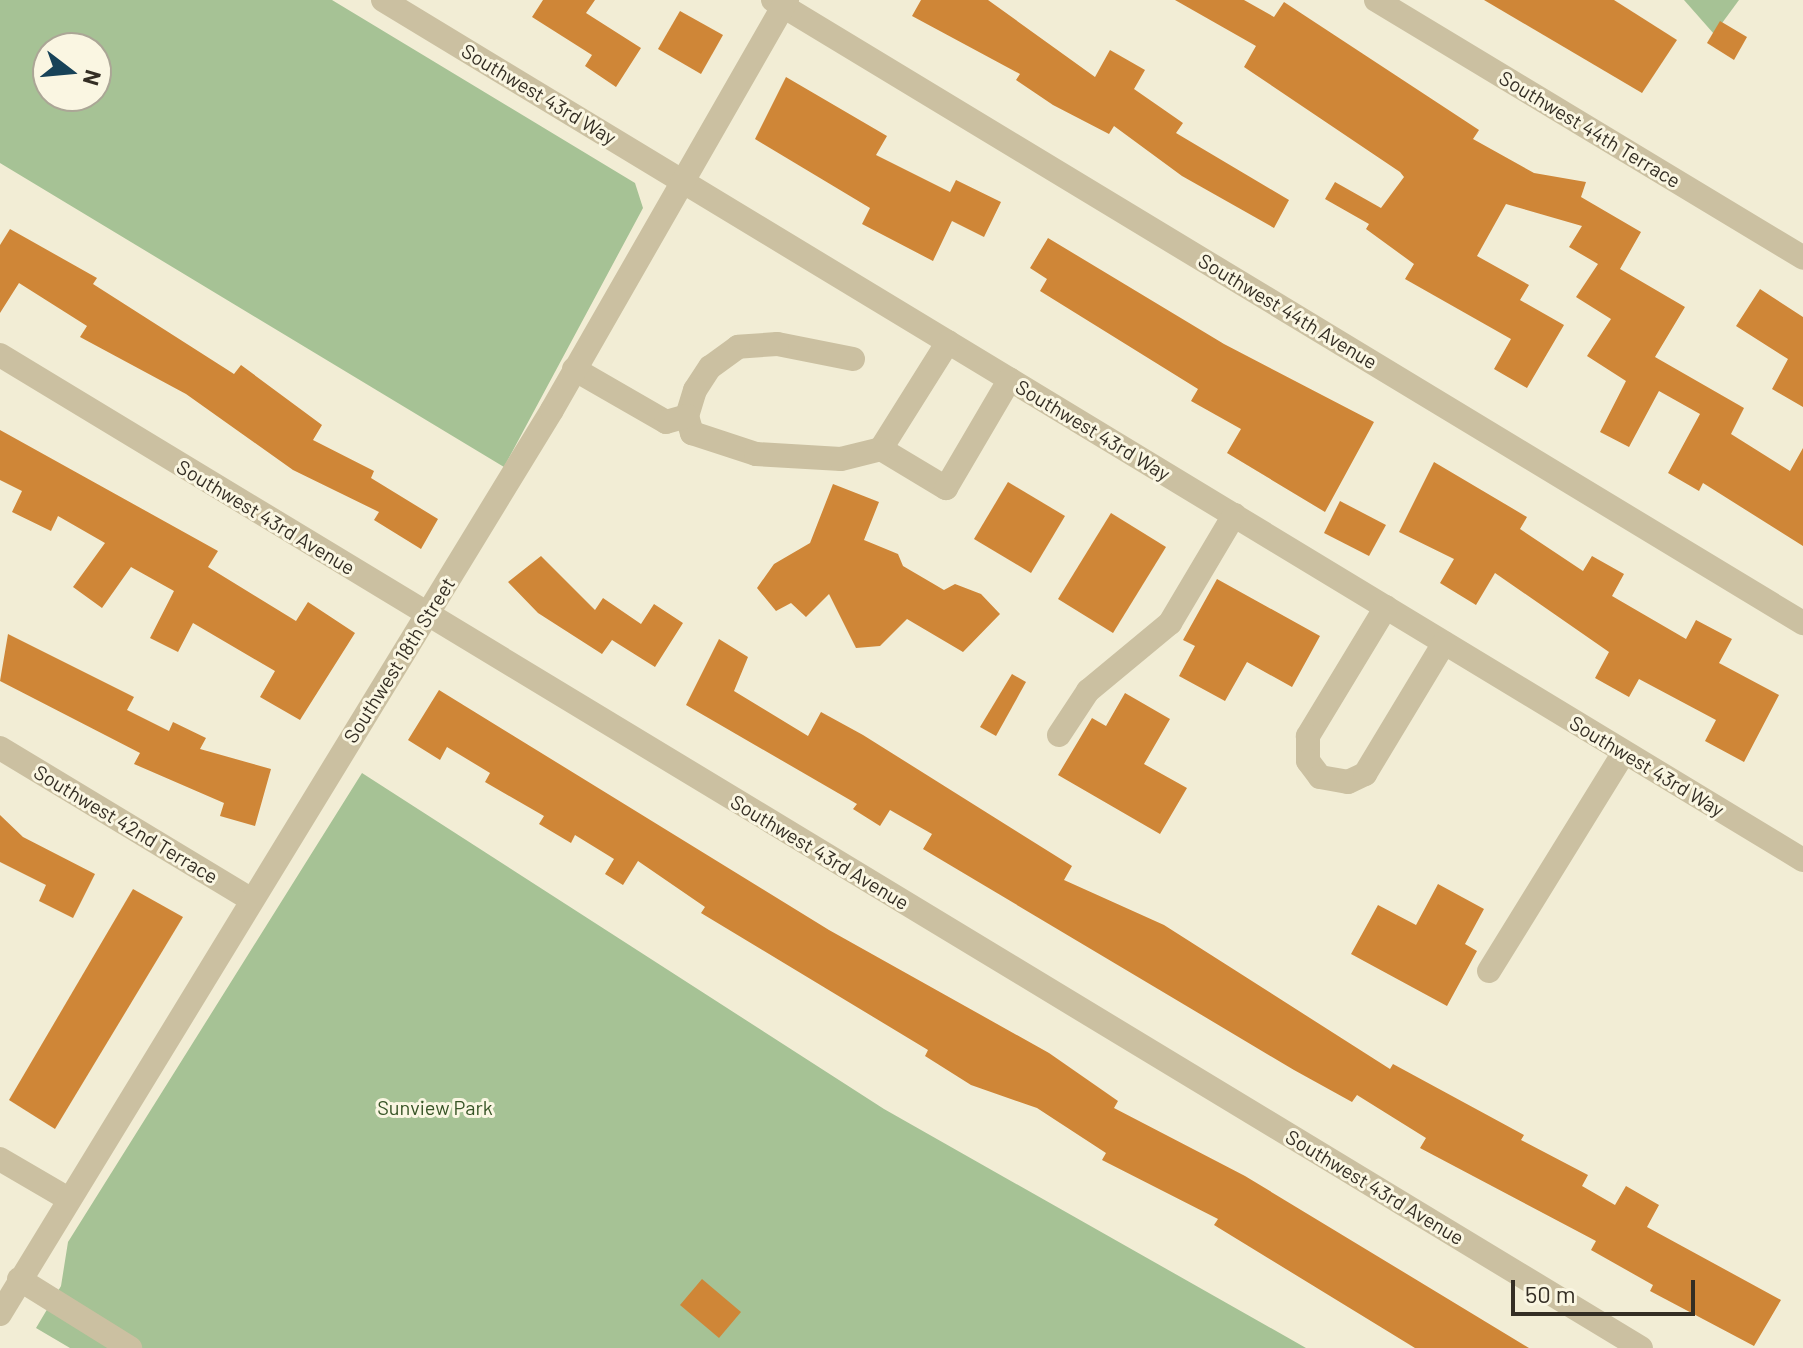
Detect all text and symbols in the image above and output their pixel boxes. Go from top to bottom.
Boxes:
north arrow [32,32,112,112]
street label: Southwest 43rd Way [457,38,621,150]
street label: Southwest 44th Terrace [1495,65,1685,193]
text: N [79,67,108,89]
street label: Southwest 44th Avenue [1194,248,1382,374]
street label: Southwest 43rd Way [1011,374,1175,486]
street label: Southwest 43rd Avenue [173,454,359,580]
street label: Southwest 18th Street [338,573,460,747]
street label: Southwest 43rd Way [1565,710,1729,822]
street label: Southwest 42nd Terrace [30,760,222,888]
street label: Southwest 43rd Avenue [727,789,913,915]
park label: Sunview Park [377,1095,493,1119]
street label: Southwest 43rd Avenue [1282,1124,1468,1250]
scale bar [1515,1264,1699,1314]
text: 50 m [1525,1279,1576,1308]

